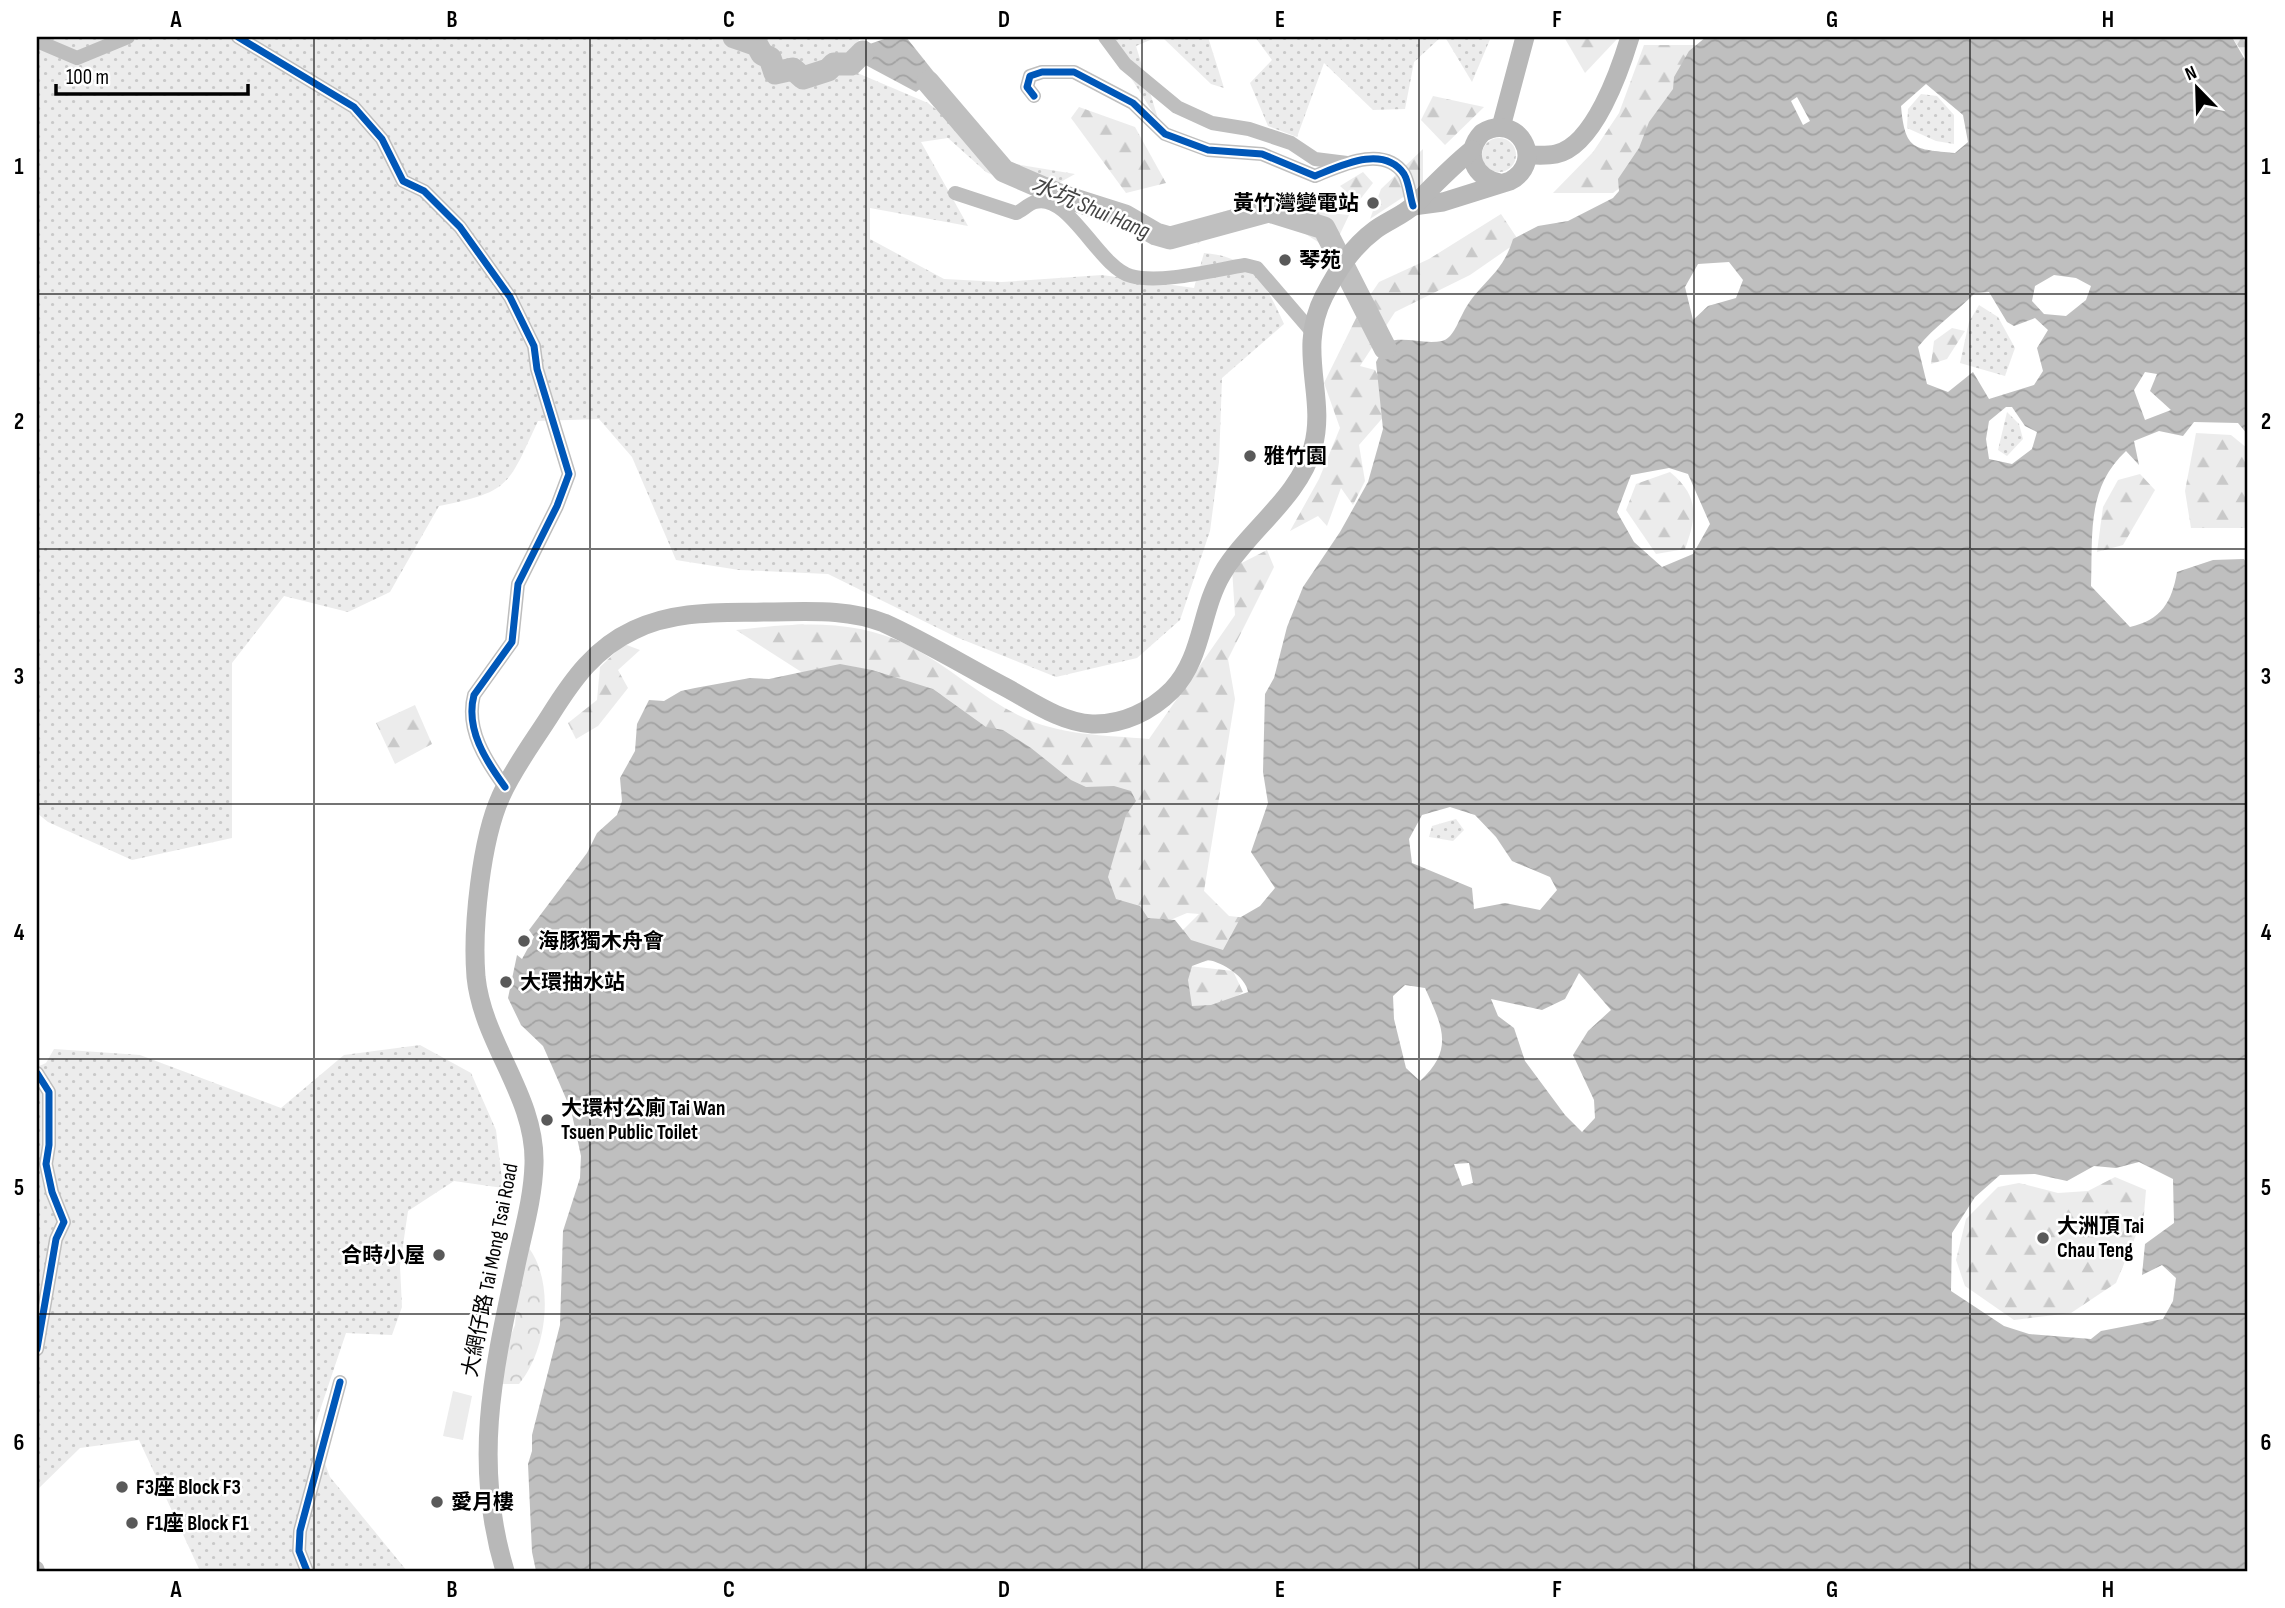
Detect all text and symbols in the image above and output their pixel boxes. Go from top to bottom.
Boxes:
text: A [170,6,183,34]
text: B [447,6,458,34]
text: C [723,6,735,34]
text: D [998,6,1010,34]
text: E [1275,6,1285,34]
text: F [1552,6,1562,34]
text: G [1826,6,1838,34]
text: H [2102,6,2114,34]
scale bar [56,52,248,96]
north arrow [2162,52,2232,122]
text: N [2182,61,2200,86]
text: 100 m [66,65,109,90]
text: 1 [14,153,24,181]
text: 1 [2261,153,2271,181]
water label: 水坑 Shui Hang [1027,170,1155,246]
place label: 黃竹灣變電站 [1233,191,1359,216]
marker: 黃竹灣變電站 [1365,195,1381,211]
place label: 琴苑 [1299,248,1341,273]
marker: 琴苑 [1277,252,1293,268]
text: 2 [14,408,24,436]
text: 2 [2261,408,2271,436]
place label: 雅竹園 [1264,444,1327,469]
marker: 雅竹園 [1242,448,1258,464]
text: 3 [14,663,24,691]
text: 3 [2261,663,2271,691]
text: 4 [14,919,25,947]
text: 4 [2261,919,2272,947]
place label: 海豚獨木舟會 [538,929,664,954]
marker: 海豚獨木舟會 [516,933,532,949]
place label: 大環抽水站 [520,970,625,995]
marker: 大環抽水站 [498,974,514,990]
place label: 大環村公廁 Tai Wan Tsuen Public Toilet [561,1096,725,1145]
marker: 大環村公廁 Tai Wan Tsuen Public Toilet [539,1112,555,1128]
street label: 大網仔路 Tai Mong Tsai Road [458,1161,523,1379]
text: 5 [14,1174,24,1202]
text: 5 [2261,1174,2271,1202]
place label: 大洲頂 Tai Chau Teng [2057,1214,2144,1263]
marker: 大洲頂 Tai Chau Teng [2035,1230,2051,1246]
place label: 合時小屋 [341,1243,425,1268]
marker: 合時小屋 [431,1247,447,1263]
text: 6 [14,1429,24,1457]
text: 6 [2261,1429,2271,1457]
place label: F3座 Block F3 [136,1475,241,1500]
marker: F3座 Block F3 [114,1479,130,1495]
place label: 愛月樓 [451,1490,514,1515]
marker: 愛月樓 [429,1494,445,1510]
place label: F1座 Block F1 [146,1511,249,1536]
marker: F1座 Block F1 [124,1515,140,1531]
text: A [170,1576,183,1604]
text: B [447,1576,458,1604]
text: C [723,1576,735,1604]
text: D [998,1576,1010,1604]
text: E [1275,1576,1285,1604]
text: F [1552,1576,1562,1604]
text: G [1826,1576,1838,1604]
text: H [2102,1576,2114,1604]

